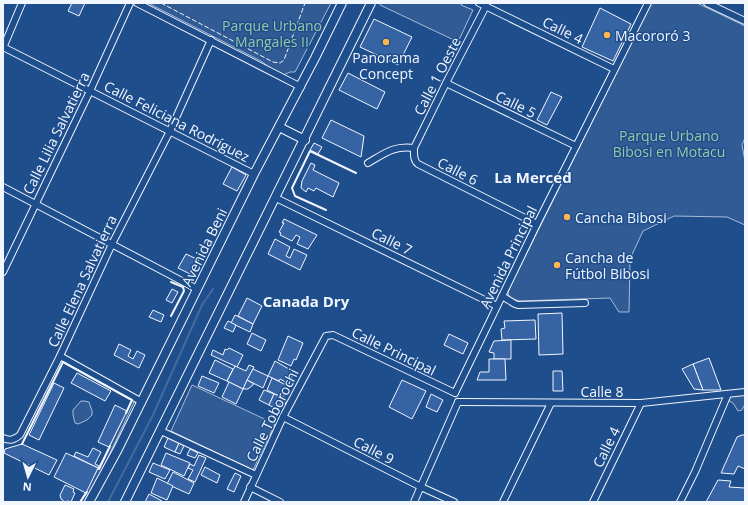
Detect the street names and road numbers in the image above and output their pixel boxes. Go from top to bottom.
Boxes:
street label: Calle 4 [539,12,587,48]
street label: Calle 1 Oeste [409,34,465,118]
street label: Calle Lilia Salvatierra [18,69,94,197]
street label: Calle Feliciana Rodríguez [101,76,253,166]
street label: Calle 5 [492,86,540,122]
street label: Calle 6 [434,153,482,189]
street label: Avenida Principal [475,202,541,312]
street label: Avenida Beni [177,205,231,289]
street label: Calle Elena Salvatierra [43,212,121,350]
street label: Calle 7 [368,223,416,259]
street label: Calle Principal [349,322,439,380]
street label: Calle Toborochi [241,365,303,465]
street label: Calle 8 [580,382,624,401]
street label: Calle 4 [588,423,624,471]
street label: Calle 9 [350,432,398,468]

